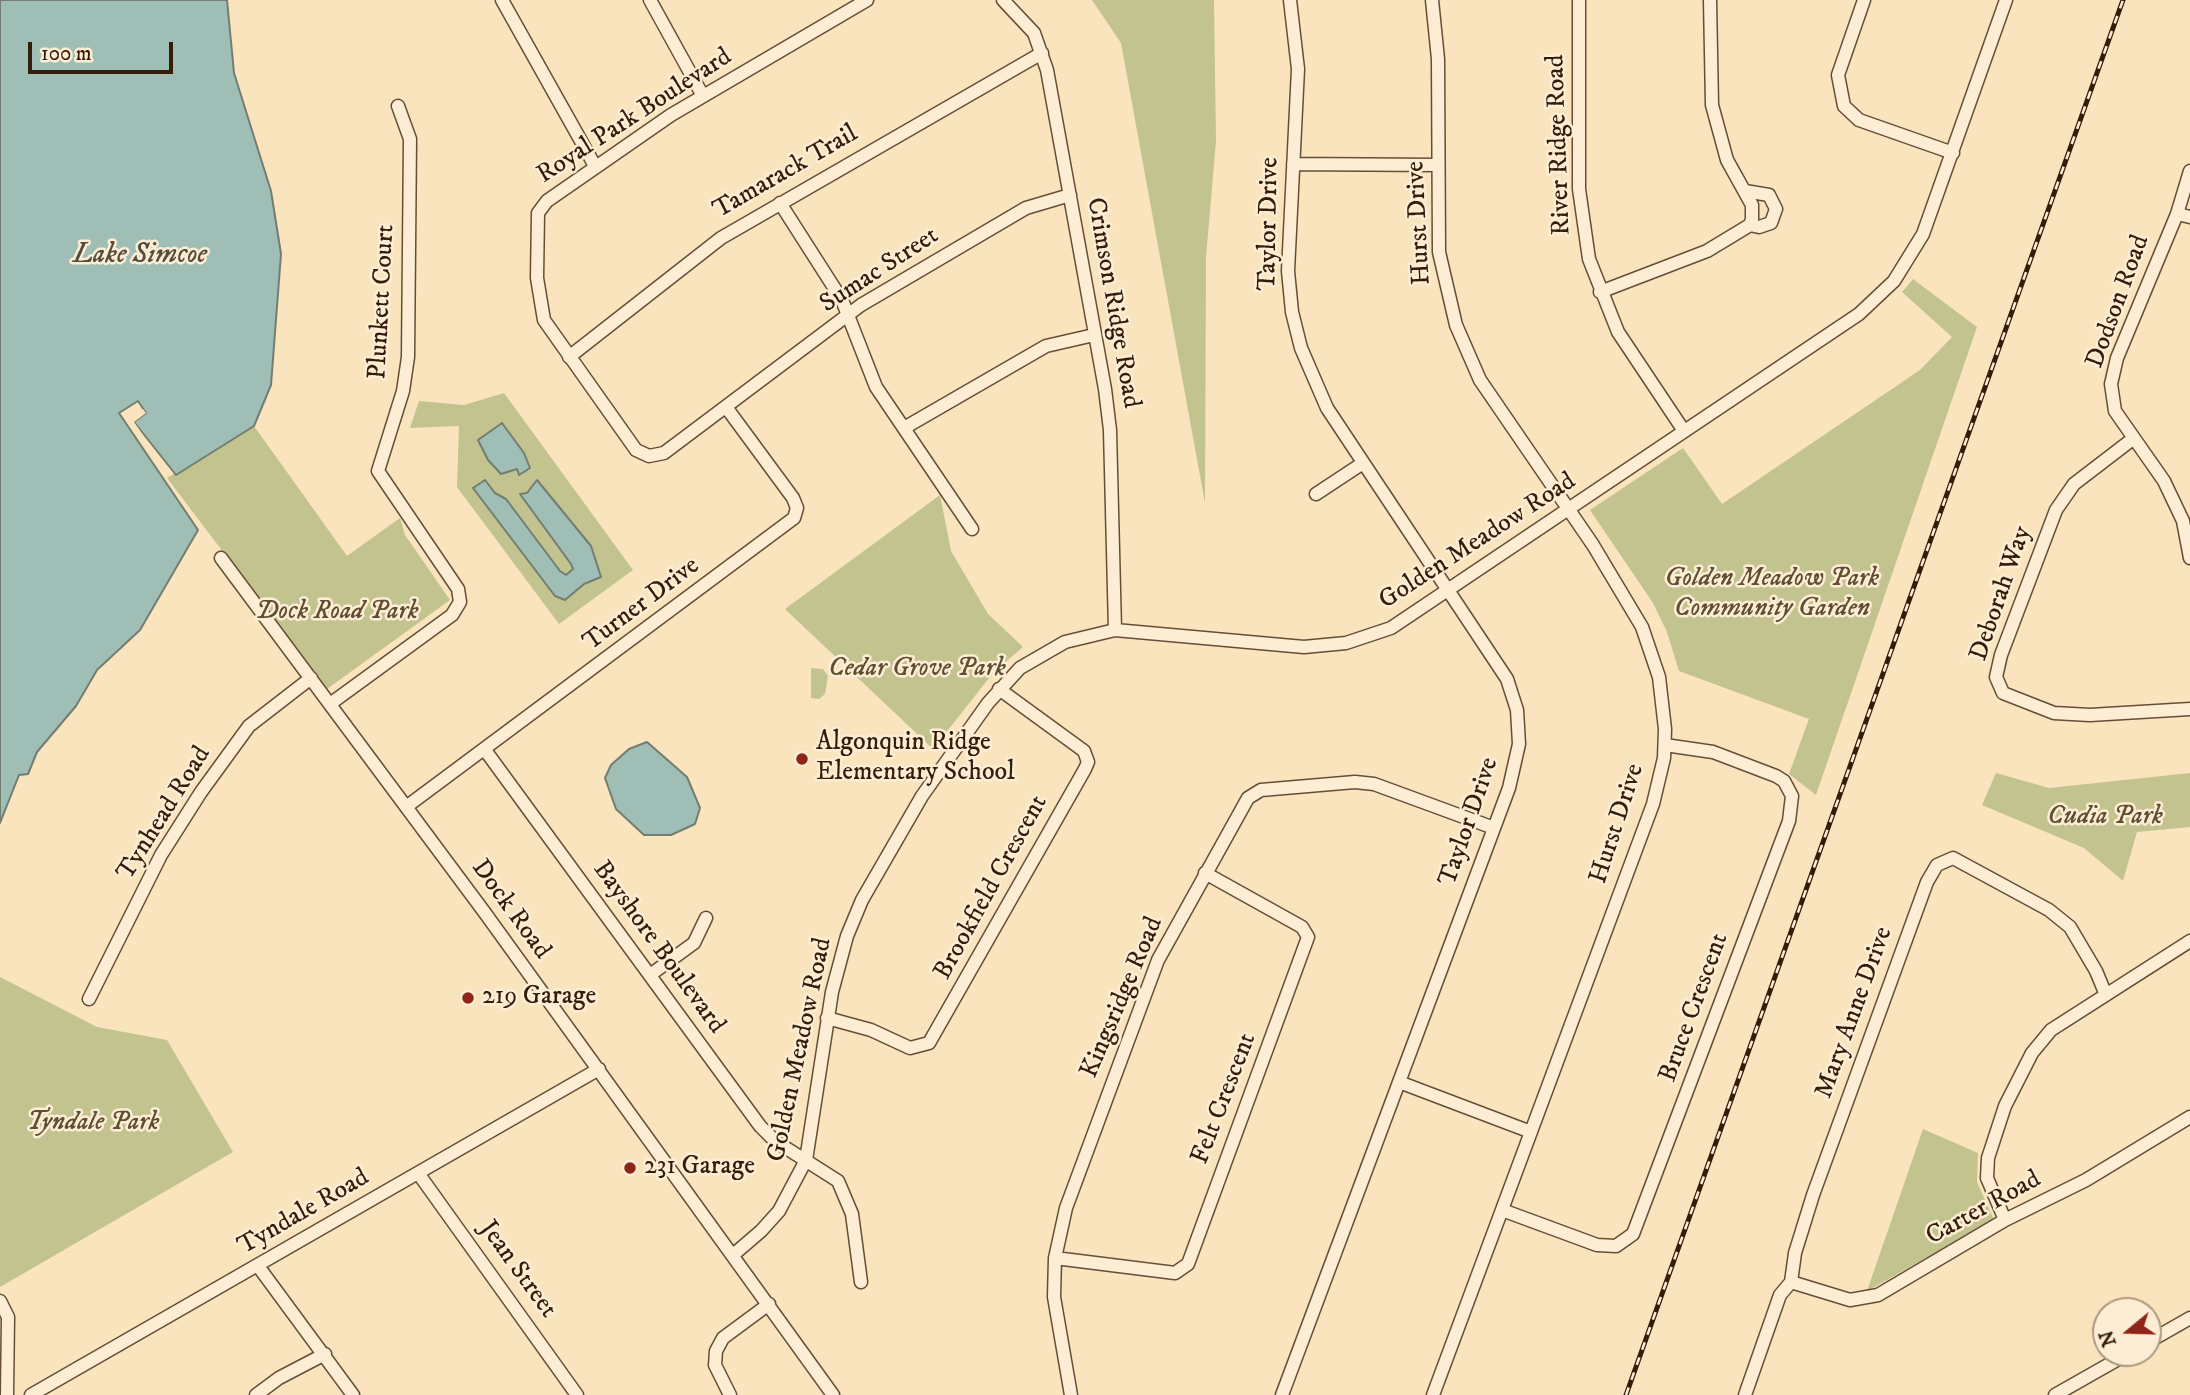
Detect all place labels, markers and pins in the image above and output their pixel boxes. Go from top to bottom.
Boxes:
place label: Algonquin Ridge Elementary School [816,728,1015,790]
marker: Algonquin Ridge Elementary School [794,751,810,767]
place label: 219 Garage [482,982,596,1014]
marker: 219 Garage [460,990,476,1006]
place label: 231 Garage [644,1152,755,1184]
marker: 231 Garage [622,1160,638,1176]

